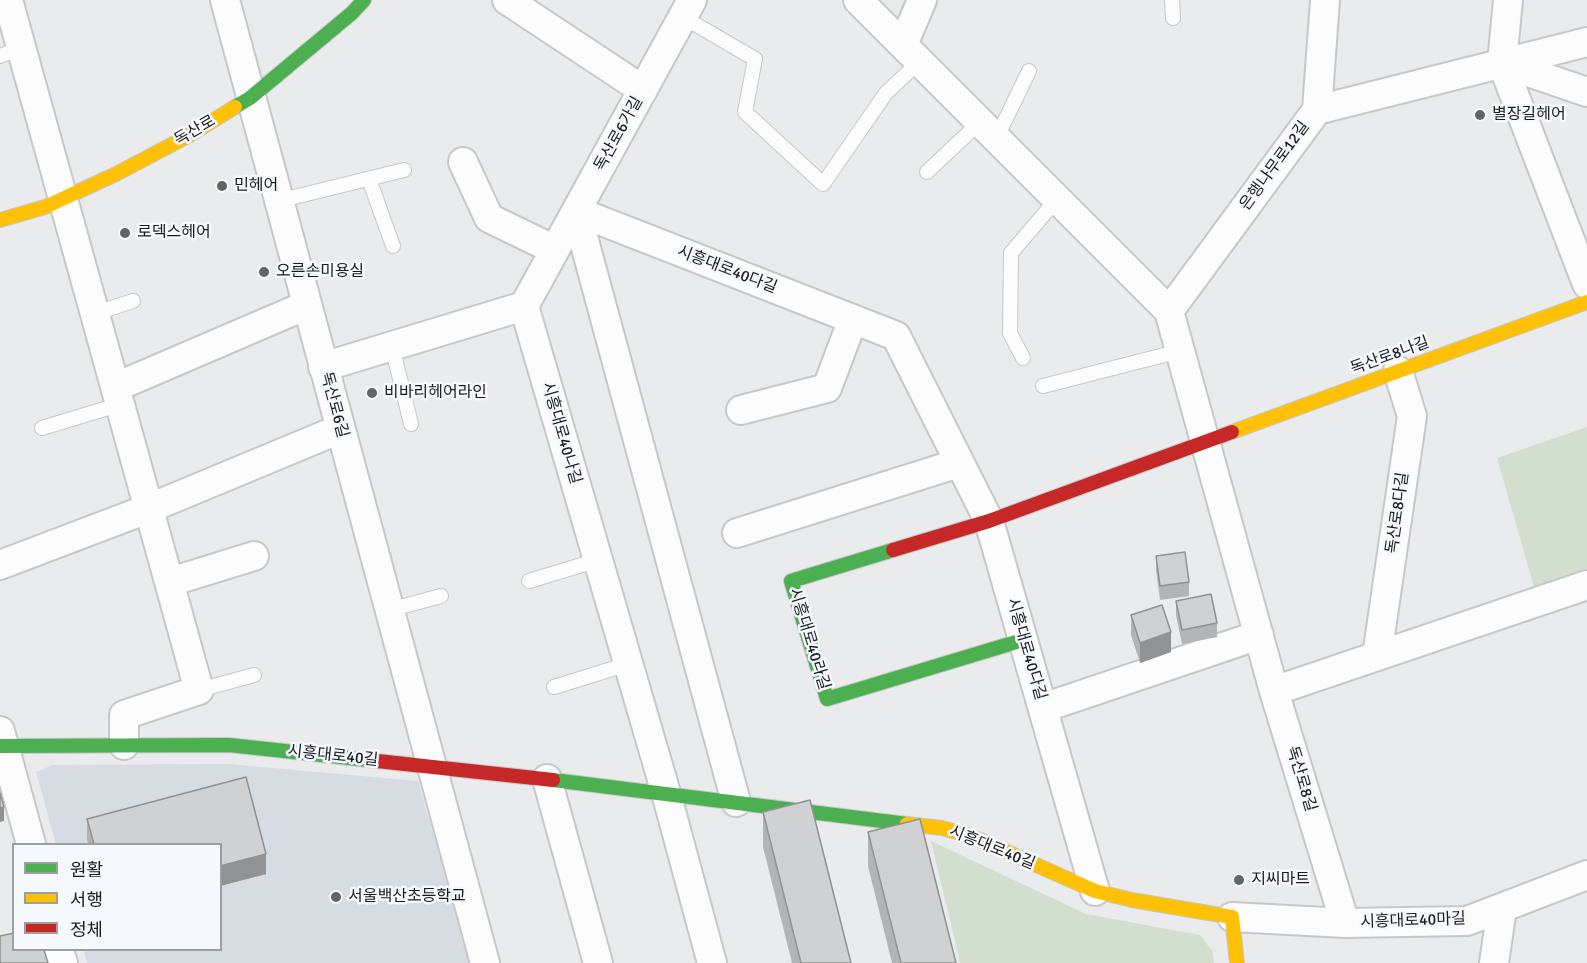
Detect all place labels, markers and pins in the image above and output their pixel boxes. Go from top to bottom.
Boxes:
place label: 별장길헤어 [1492,105,1566,125]
marker: 별장길헤어 [1473,108,1487,122]
place label: 민헤어 [234,176,278,196]
marker: 민헤어 [215,179,229,193]
place label: 로덱스헤어 [137,223,211,243]
marker: 로덱스헤어 [118,226,132,240]
place label: 오른손미용실 [276,262,364,282]
marker: 오른손미용실 [257,265,271,279]
place label: 비바리헤어라인 [384,383,487,403]
marker: 비바리헤어라인 [365,386,379,400]
place label: 지씨마트 [1251,870,1310,890]
marker: 지씨마트 [1232,873,1246,887]
place label: 서울백산초등학교 [348,887,466,907]
marker: 서울백산초등학교 [329,890,343,904]

